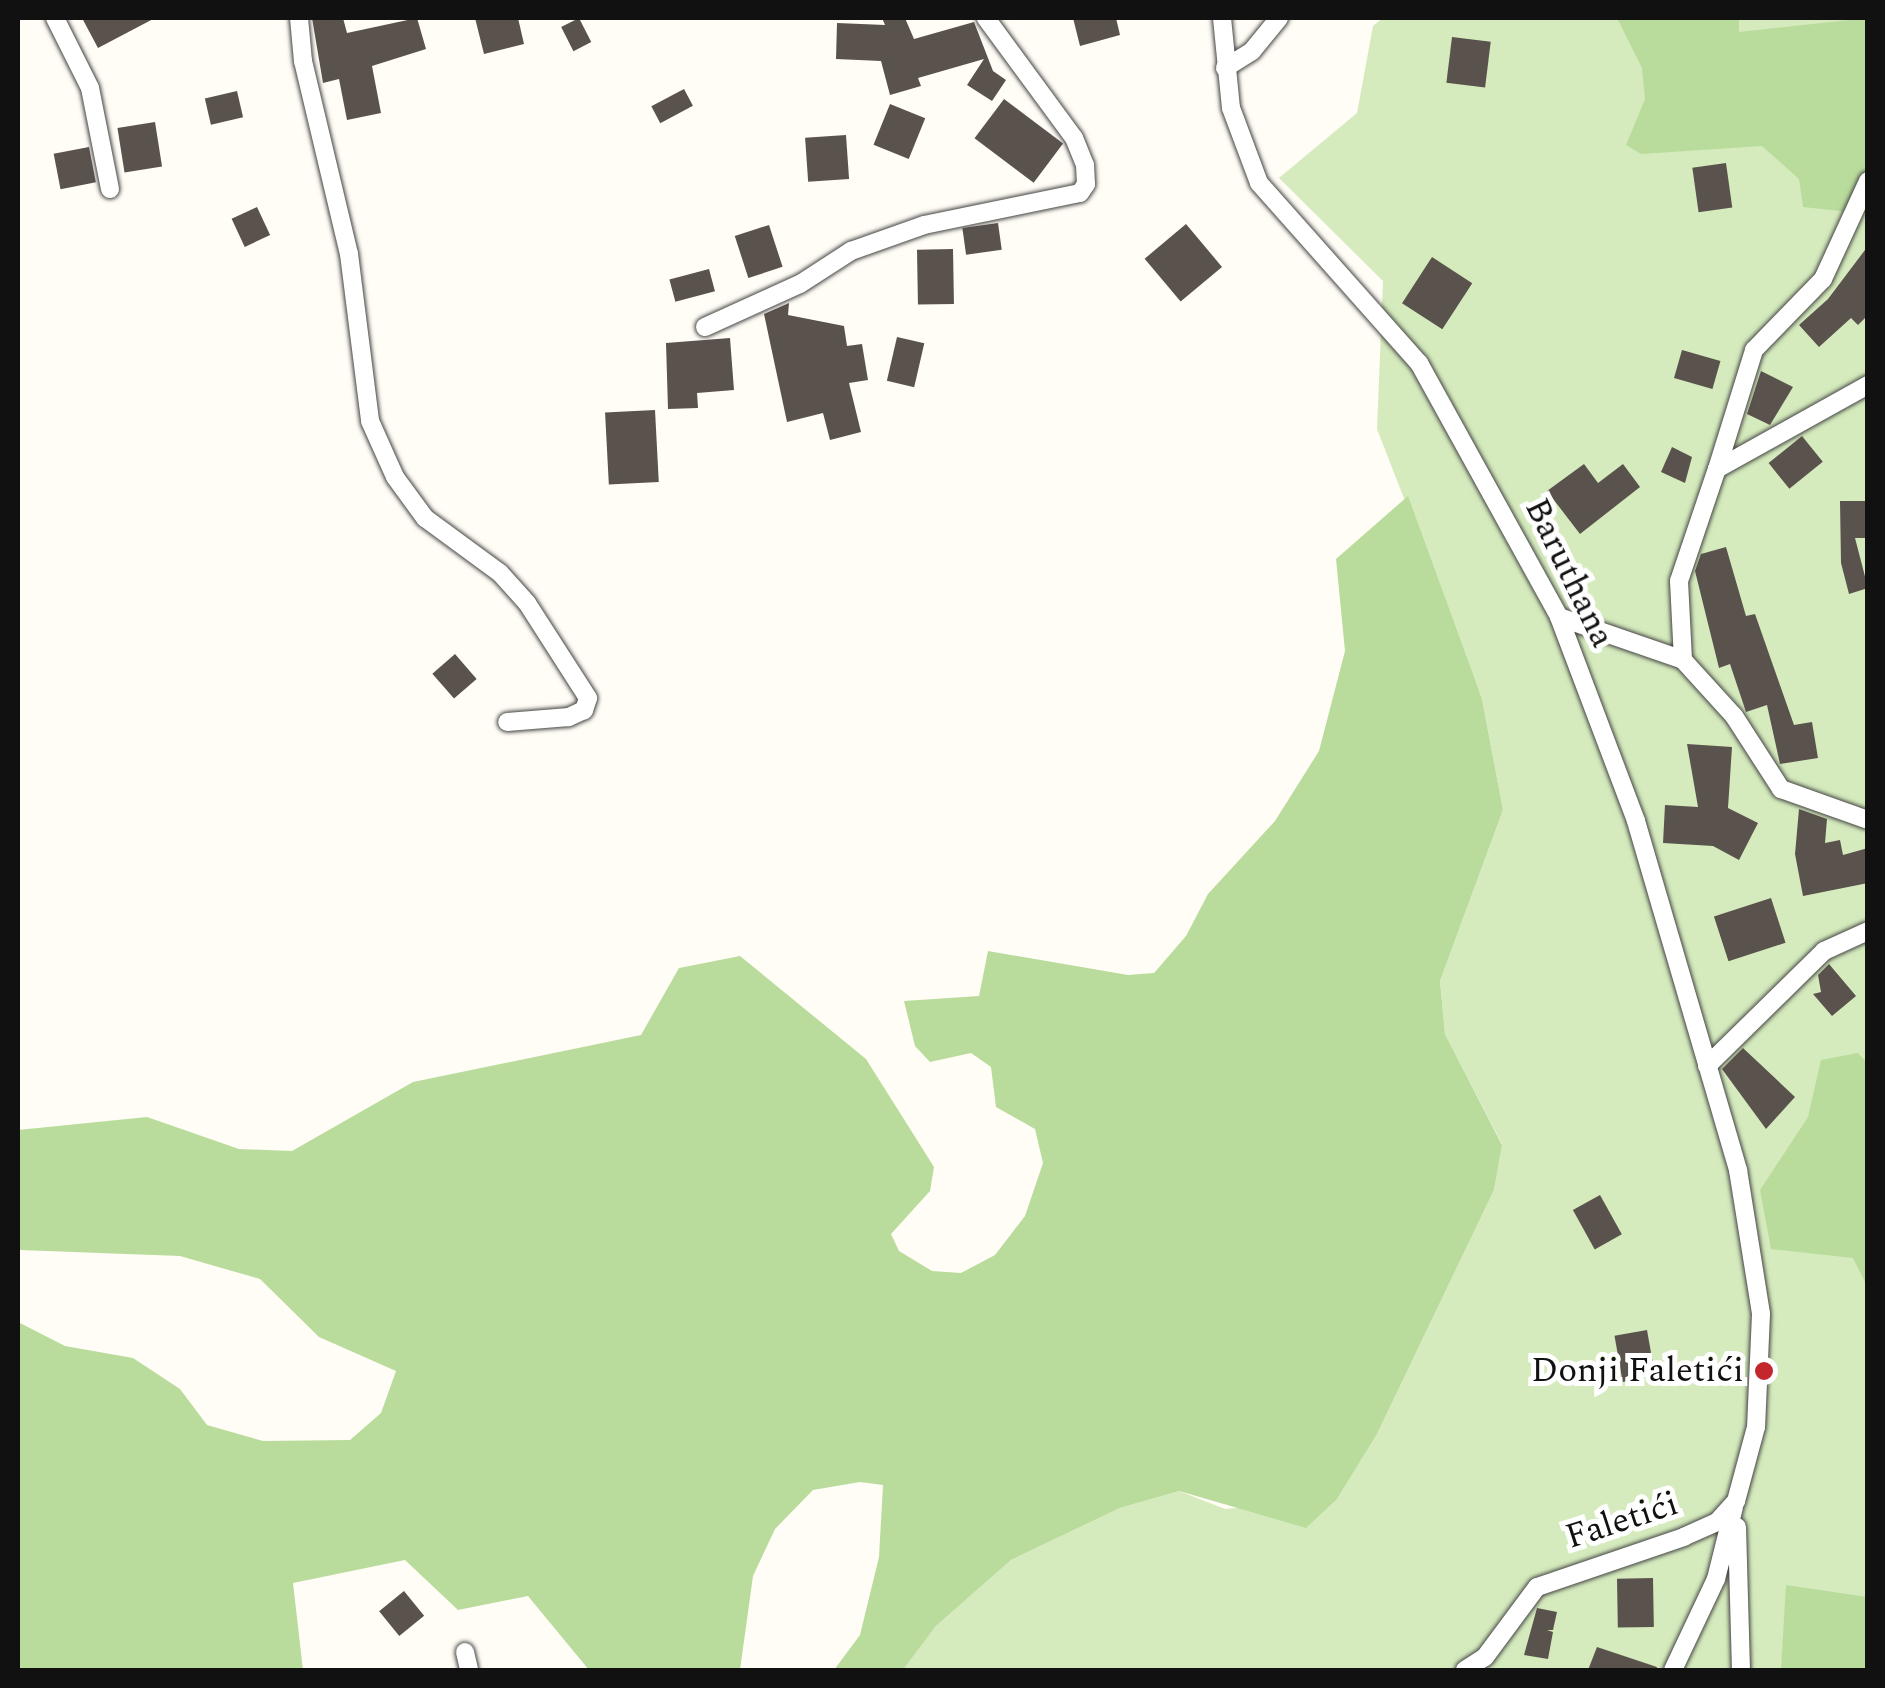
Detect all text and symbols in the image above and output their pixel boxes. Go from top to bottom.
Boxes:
street label: Baruthana [1515,492,1623,654]
place label: Donji Faletići [1531,1350,1744,1392]
marker: Donji Faletići [1753,1360,1775,1382]
street label: Faletići [1560,1483,1684,1559]

